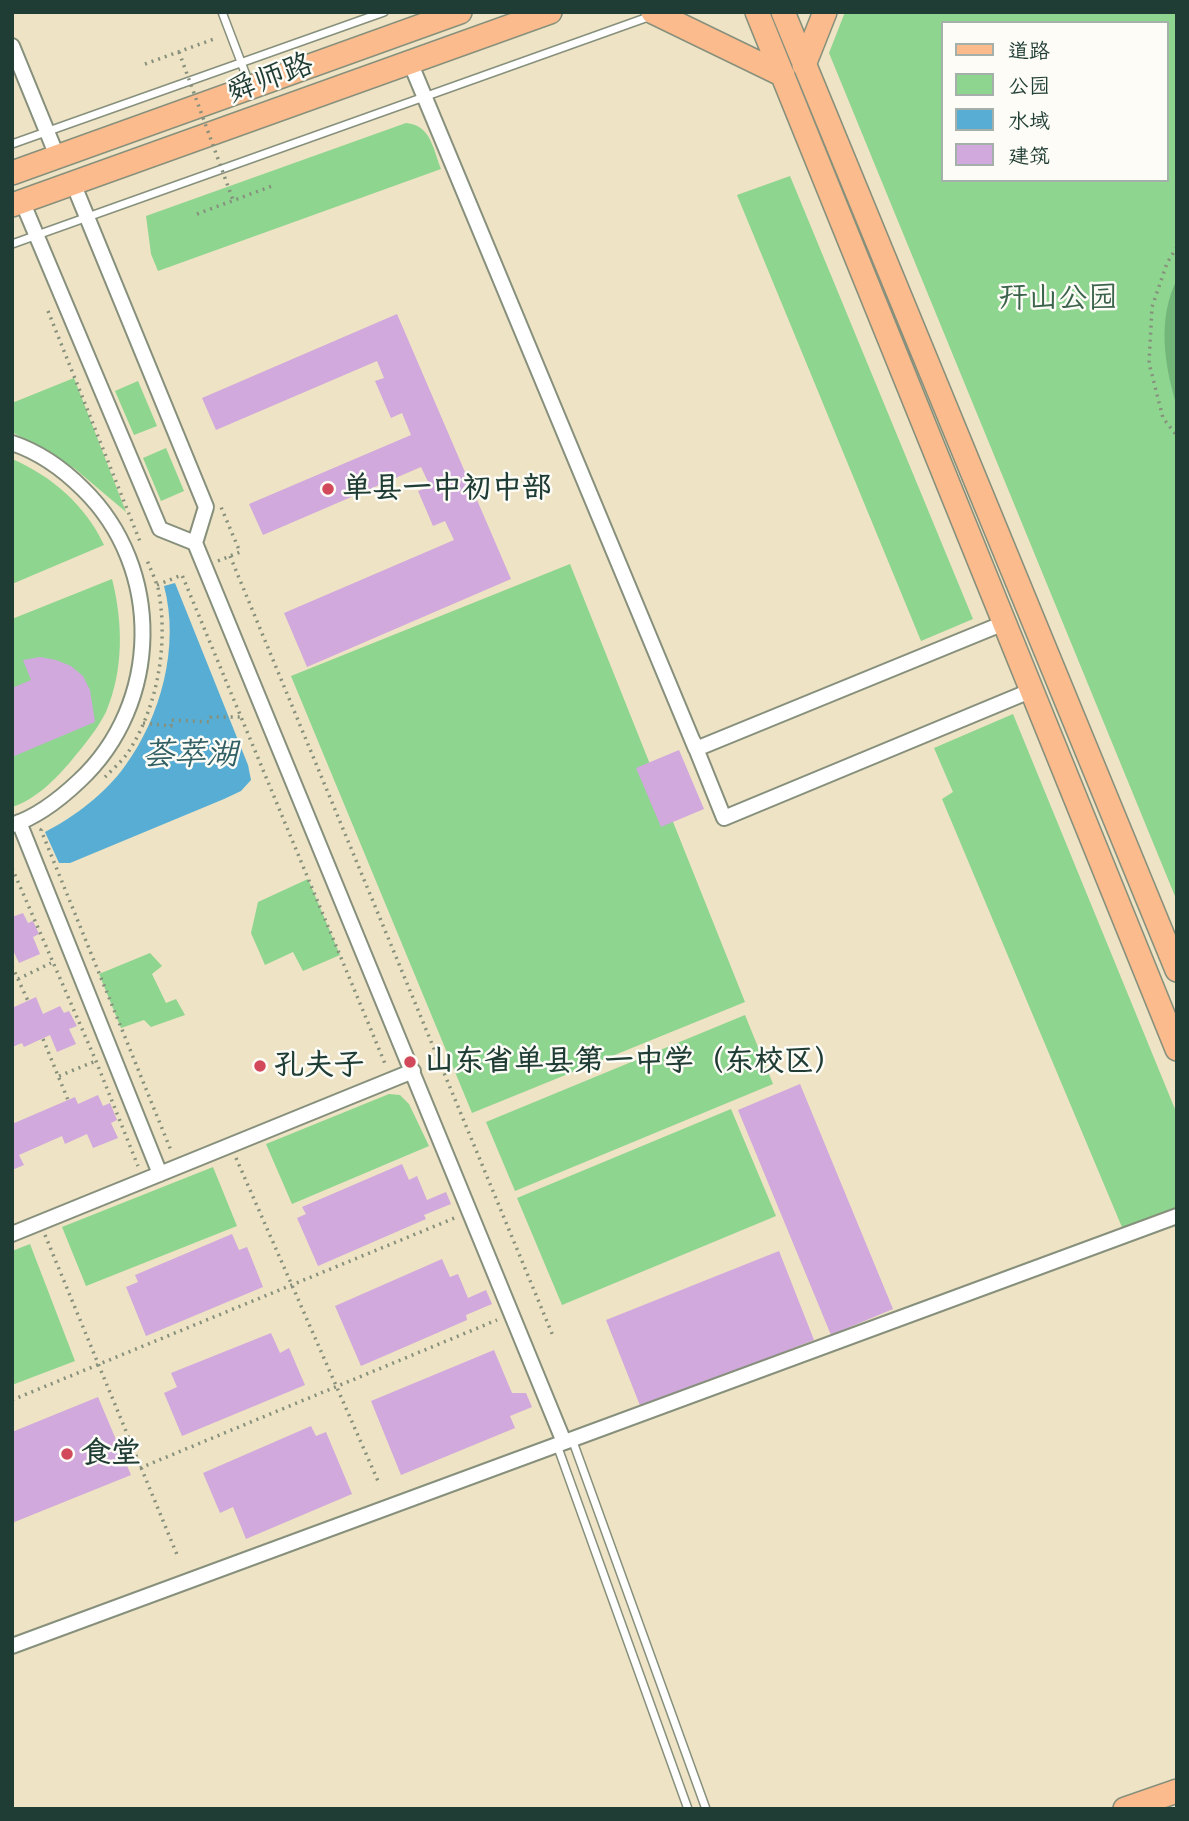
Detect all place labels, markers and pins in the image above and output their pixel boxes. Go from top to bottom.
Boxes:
place label: 单县一中初中部 [342,471,552,507]
marker: 单县一中初中部 [320,481,336,497]
place label: 山东省单县第一中学（东校区） [424,1044,844,1080]
place label: 孔夫子 [274,1048,364,1084]
marker: 山东省单县第一中学（东校区） [402,1054,418,1070]
marker: 孔夫子 [252,1058,268,1074]
place label: 食堂 [81,1436,141,1472]
marker: 食堂 [59,1446,75,1462]

